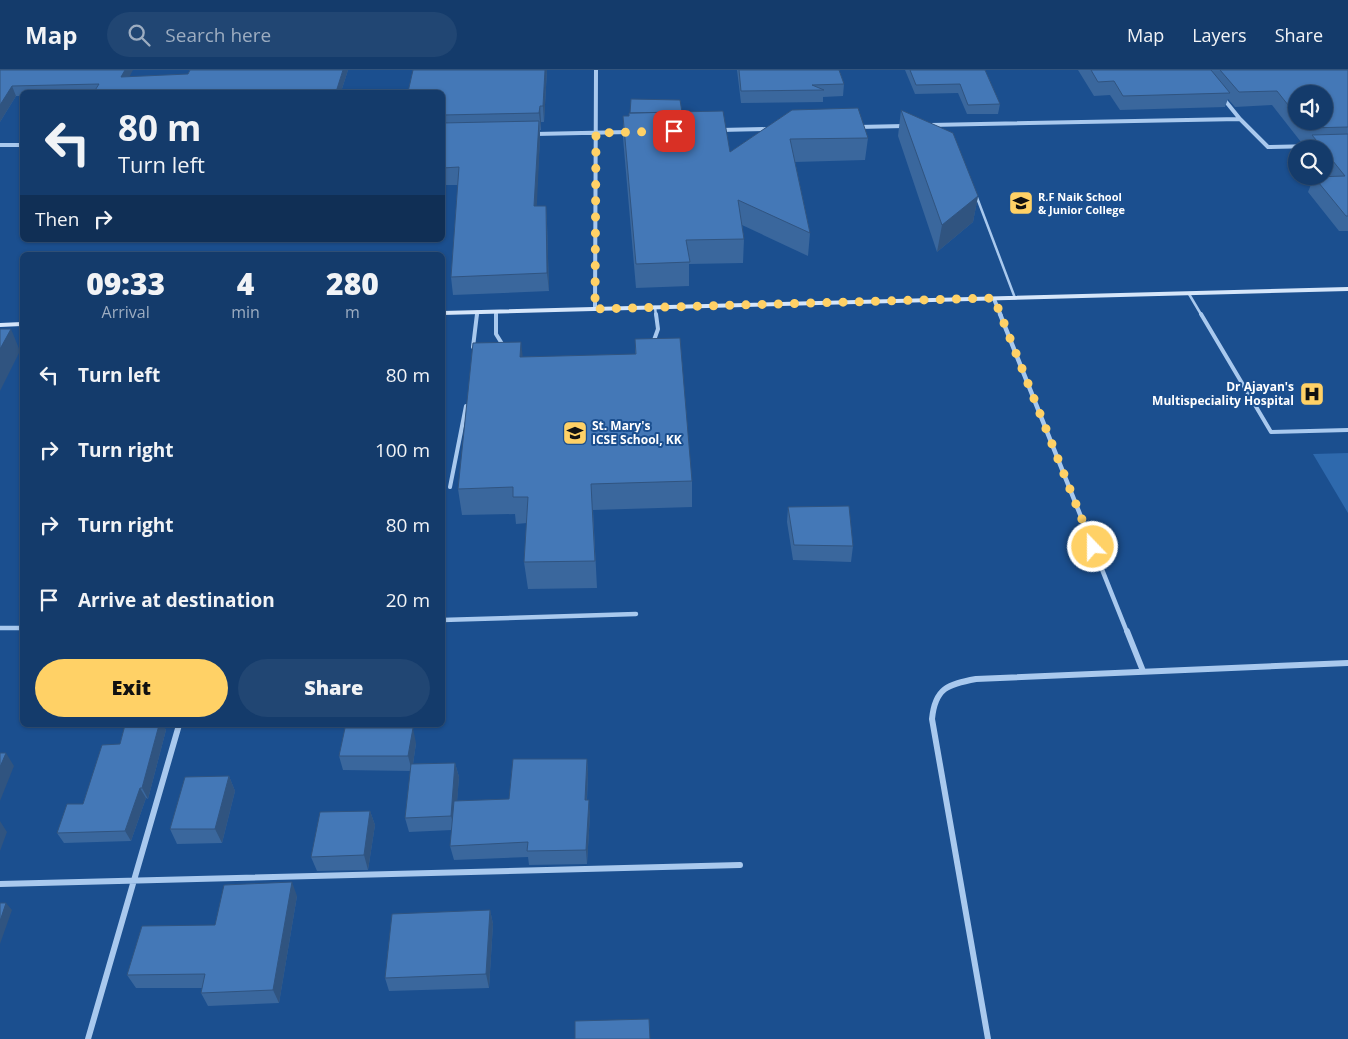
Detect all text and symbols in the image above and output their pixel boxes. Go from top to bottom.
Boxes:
search box [107,12,457,57]
text: Map [25,18,77,51]
icon: search [125,21,153,49]
text: Search here [165,22,271,48]
text: Map [1127,23,1164,47]
text: Layers [1192,23,1247,47]
text: Share [1275,23,1323,47]
map controls [1288,85,1333,185]
button: sound [1288,85,1333,130]
text: 80 m [118,104,201,151]
icon: left [35,110,100,175]
pin [653,110,695,152]
icon: arrive [660,117,688,145]
button: search [1288,140,1333,185]
text: Turn left [118,149,205,179]
place label: R.F Naik School & Junior College [1038,189,1125,217]
school or university icon: R.F Naik School & Junior College [1008,190,1034,216]
icon: right [89,205,117,233]
text: Then [35,206,79,232]
text: 09:33 [86,263,165,304]
text: 4 [237,263,254,304]
text: 280 [326,263,379,304]
text: Arrival [102,301,150,323]
text: min [231,301,260,323]
text: m [345,301,360,323]
icon: left [35,361,63,389]
text: Turn left [78,362,160,388]
text: 80 m [386,362,430,388]
place label: Dr Ajayan's Multispeciality Hospital [1152,378,1294,409]
hospital icon: Dr Ajayan's Multispeciality Hospital [1299,381,1325,407]
place label: St. Mary's ICSE School, KK [592,417,682,448]
school or university icon: St. Mary's ICSE School, KK [562,420,588,446]
icon: right [35,436,63,464]
text: Turn right [78,437,173,463]
text: 100 m [375,437,430,463]
icon: right [35,511,63,539]
text: Turn right [78,512,173,538]
text: 80 m [386,512,430,538]
position arrow [1066,520,1118,572]
icon: arrive [35,586,63,614]
text: Arrive at destination [78,587,275,613]
text: 20 m [386,587,430,613]
button: Exit [35,659,228,717]
button: Share [238,659,430,717]

